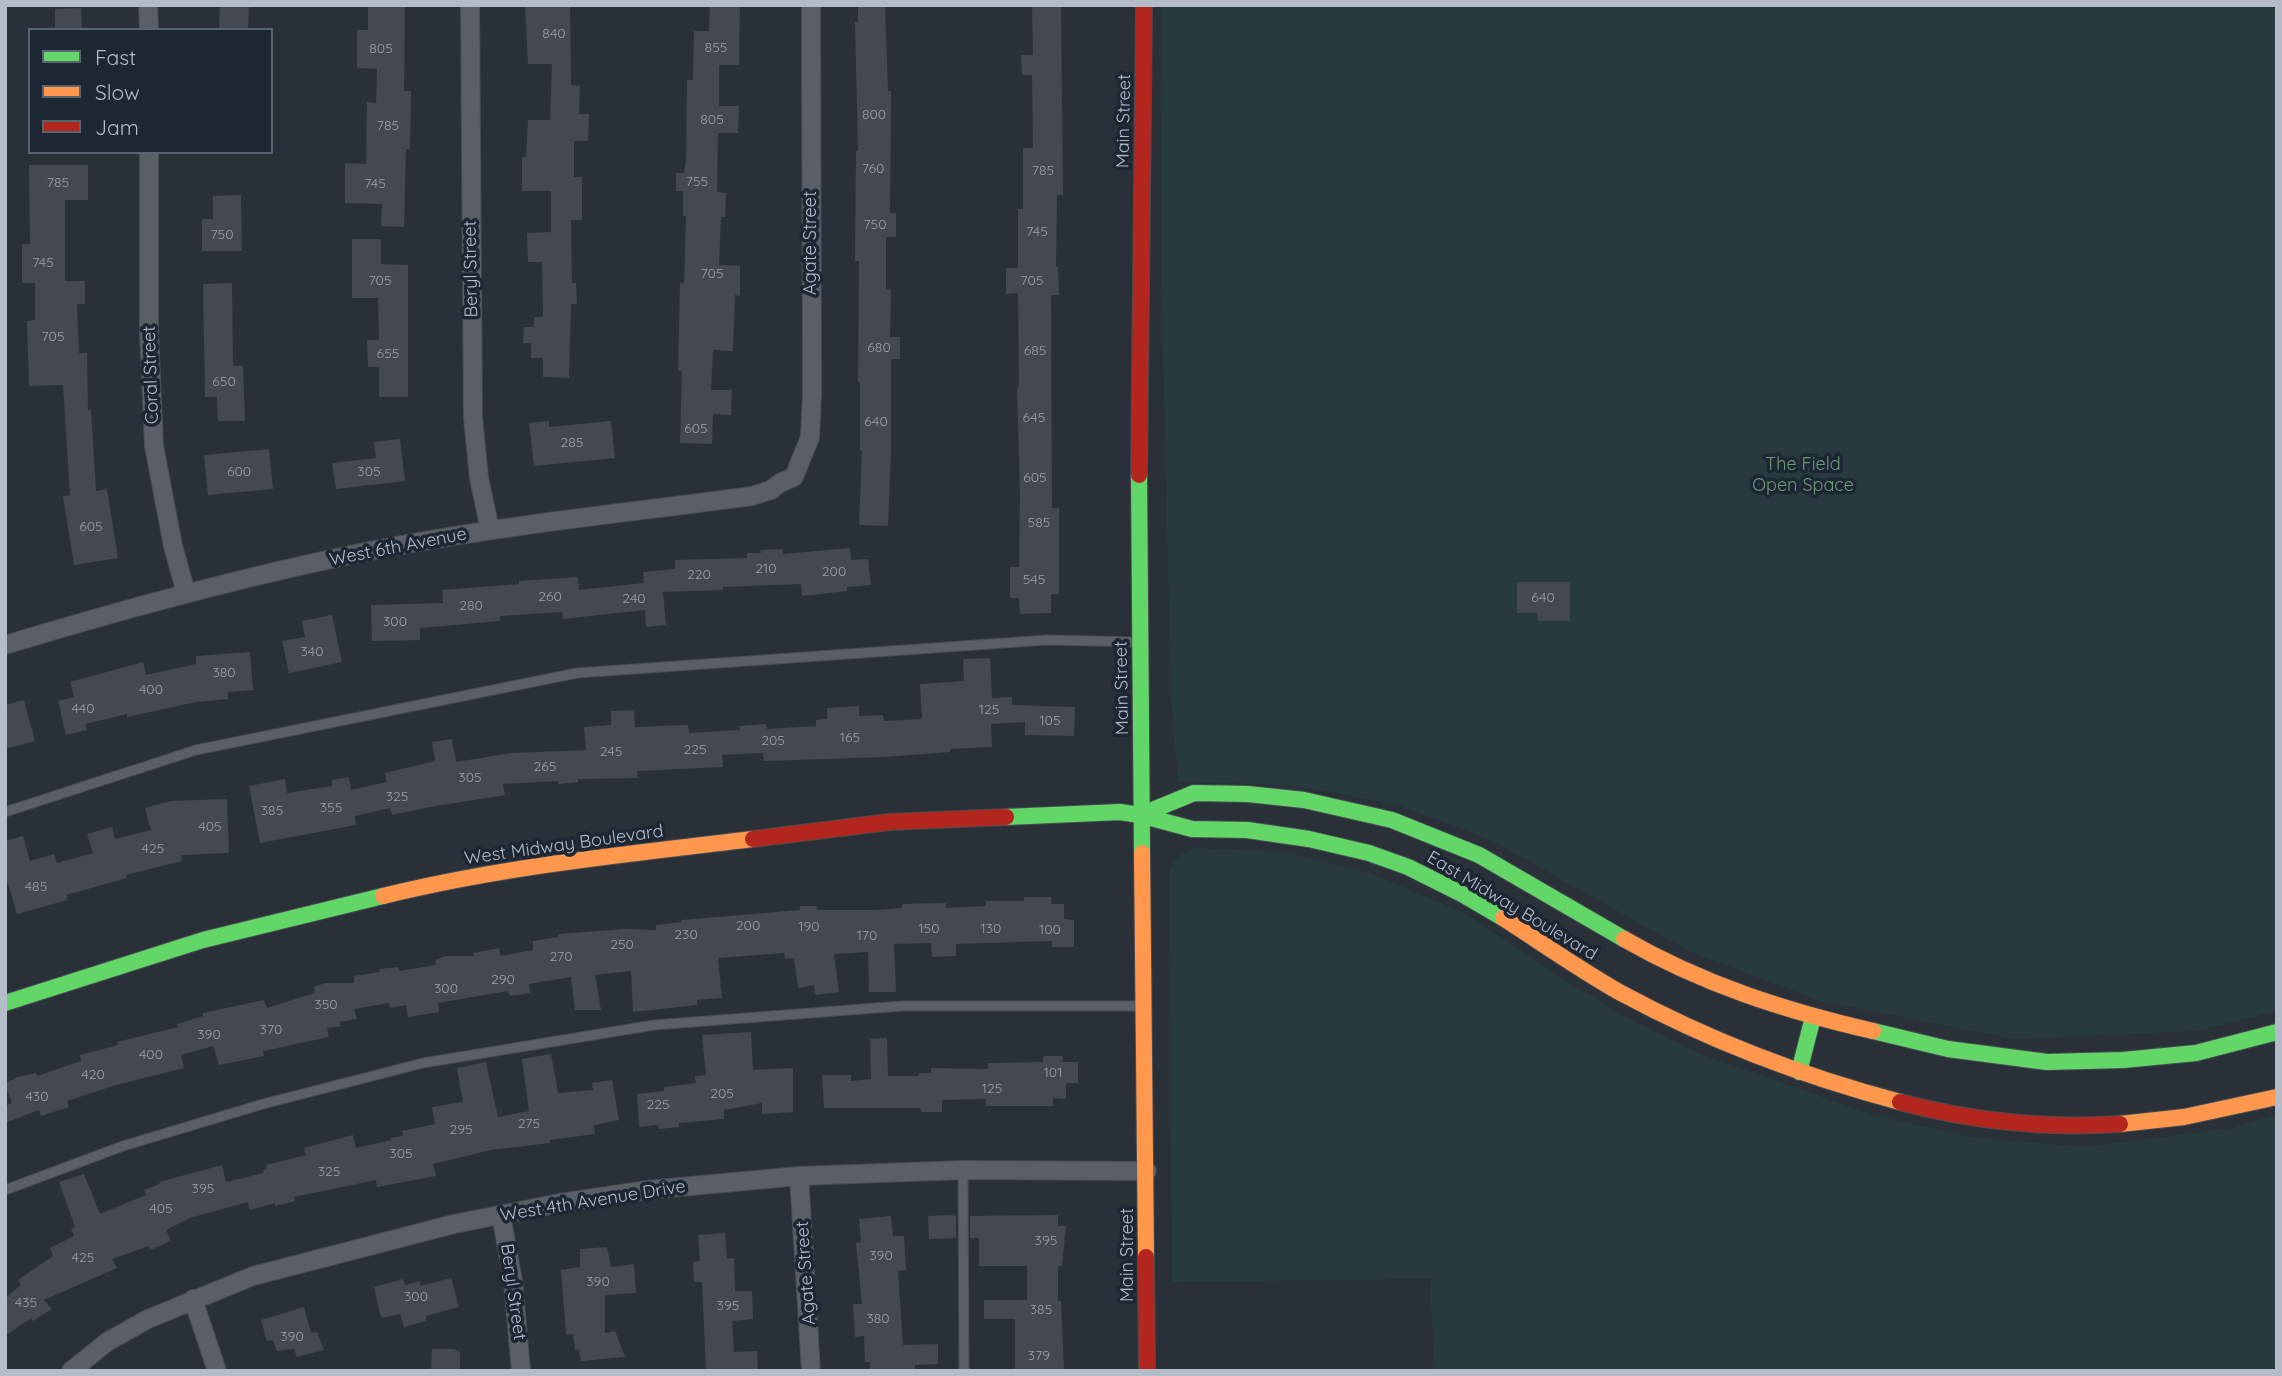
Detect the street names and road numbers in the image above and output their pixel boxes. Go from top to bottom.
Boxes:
street label: Main Street [1112,74,1136,168]
street label: Agate Street [800,191,822,295]
street label: Beryl Street [459,220,483,318]
street label: Coral Street [138,325,164,425]
street label: West 6th Avenue [328,523,468,571]
street label: Main Street [1110,641,1134,735]
street label: West Midway Boulevard [463,820,665,870]
street label: East Midway Boulevard [1423,847,1601,965]
street label: West 4th Avenue Drive [499,1176,687,1226]
street label: Main Street [1117,1208,1139,1302]
street label: Agate Street [792,1220,820,1326]
street label: Beryl Street [496,1242,530,1342]

